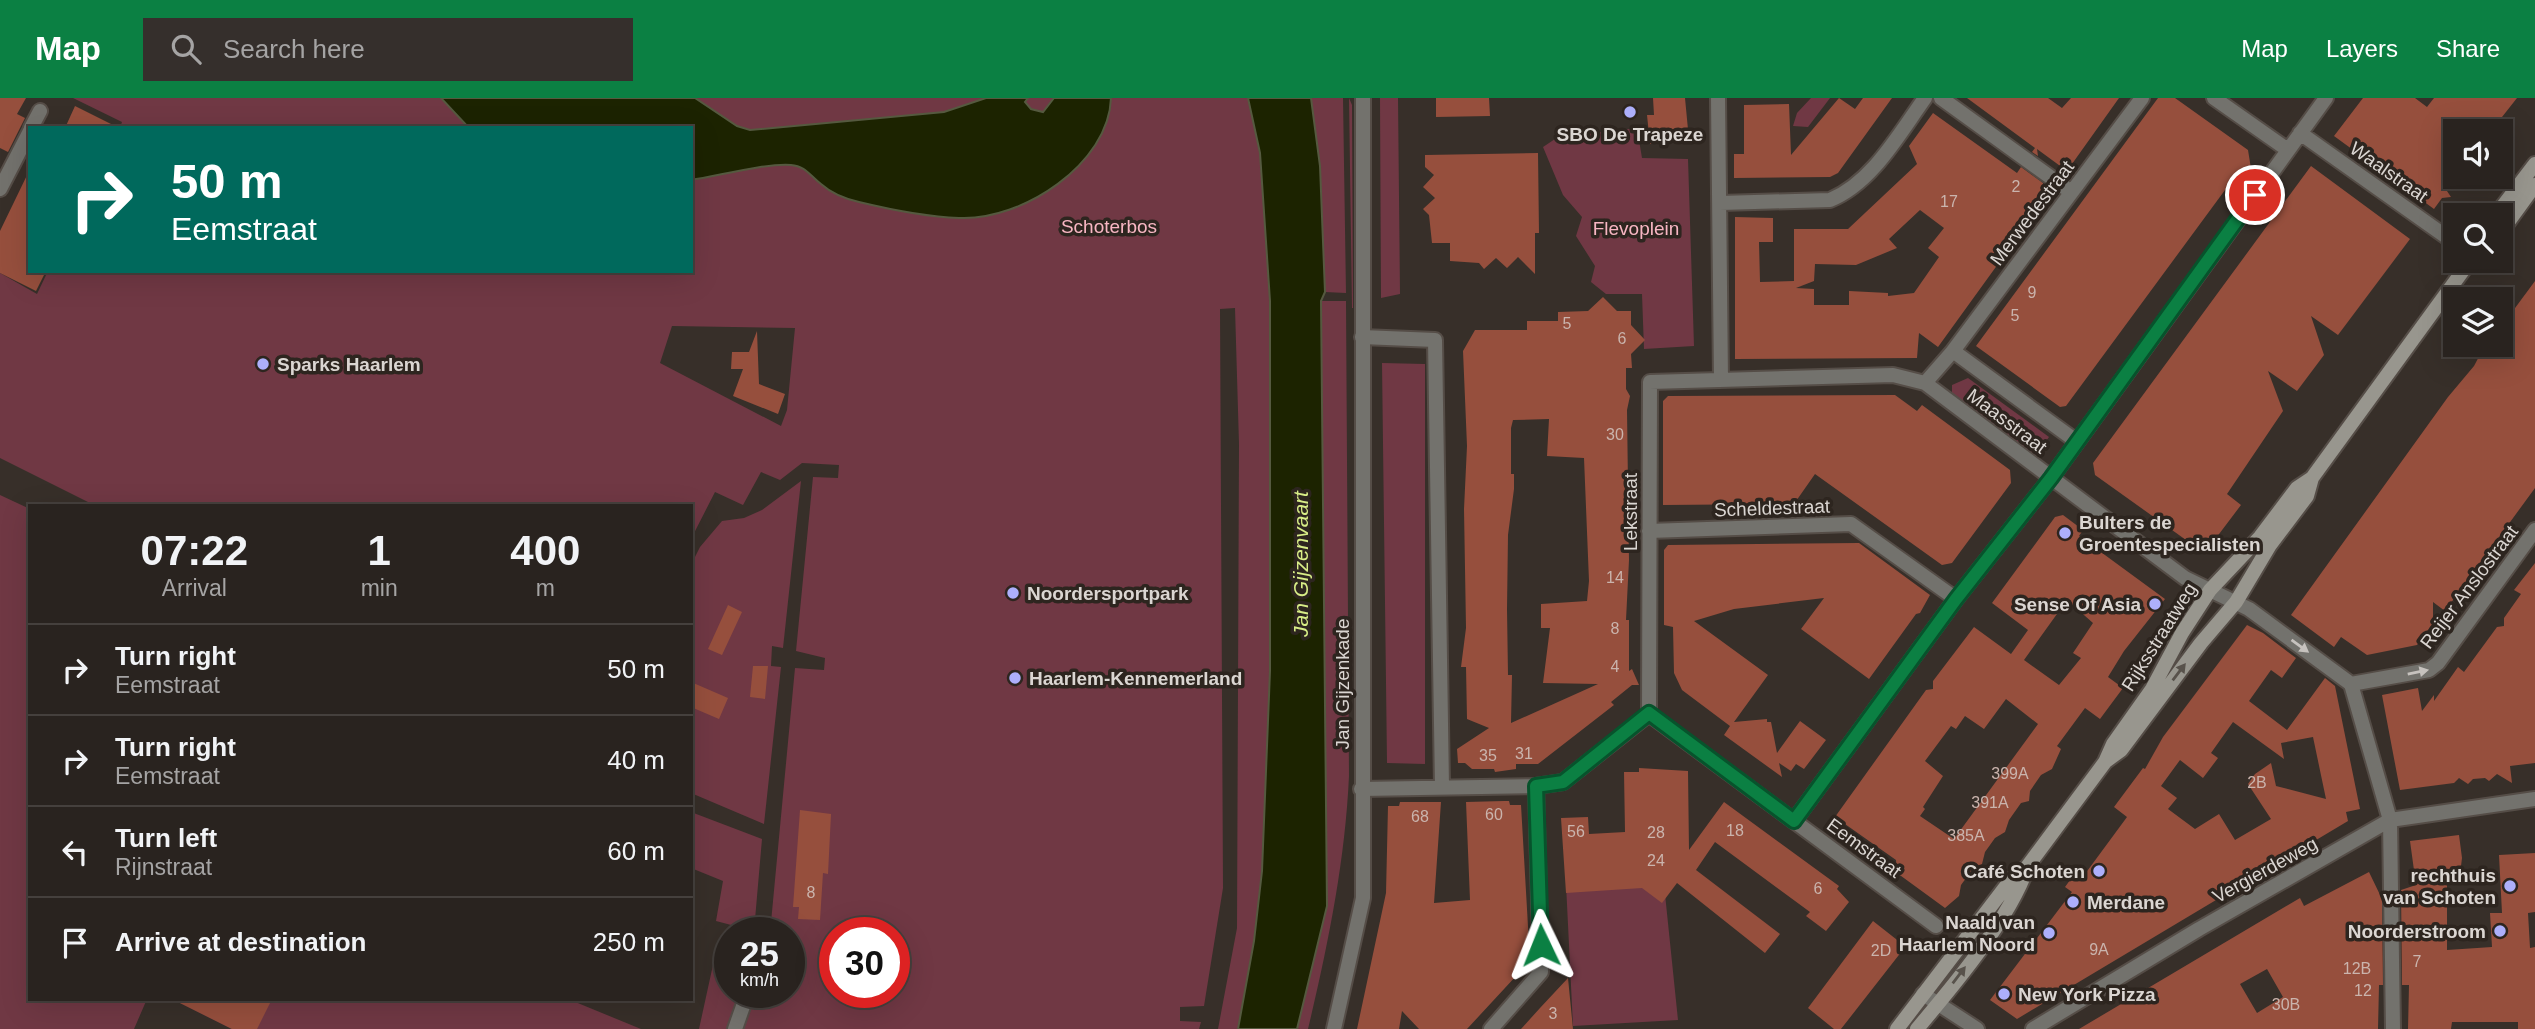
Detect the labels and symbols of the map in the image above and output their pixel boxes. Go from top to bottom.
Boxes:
marker: SBO De Trapeze [1622,104,1638,120]
place label: SBO De Trapeze [1557,124,1703,145]
street label: Waalstraat [2346,138,2433,207]
street label: Merwedestraat [1986,156,2079,270]
pin [2225,165,2285,225]
house number: 2 [2012,178,2021,195]
house number: 17 [1940,193,1958,210]
park label: Schoterbos [1061,216,1157,237]
park label: Flevoplein [1593,218,1679,239]
house number: 9 [2028,284,2037,301]
house number: 5 [2011,307,2020,324]
house number: 5 [1563,315,1572,332]
house number: 6 [1618,330,1627,347]
place label: Sparks Haarlem [277,354,421,375]
marker: Sparks Haarlem [255,356,271,372]
street label: Maasstraat [1963,384,2051,458]
house number: 30 [1606,426,1624,443]
street label: Lekstraat [1620,472,1641,551]
water label: Jan Gijzenvaart [1289,490,1312,638]
street label: Scheldestraat [1714,495,1831,521]
place label: Bulters de Groentespecialisten [2079,512,2261,555]
street label: Reijer Anslostraat [2416,521,2523,653]
marker: Bulters de Groentespecialisten [2057,525,2073,541]
house number: 14 [1606,569,1624,586]
street label: Rijksstraatweg [2117,579,2201,695]
place label: Noordersportpark [1027,583,1189,604]
marker: Noordersportpark [1005,585,1021,601]
place label: Sense Of Asia [2014,594,2141,615]
marker: Sense Of Asia [2147,596,2163,612]
street label: Jan Gijzenkade [1332,619,1353,749]
house number: 8 [1611,620,1620,637]
one-way arrow [2291,639,2309,653]
house number: 4 [1611,658,1620,675]
one-way arrow [2172,663,2186,681]
one-way arrow [2407,666,2429,677]
place label: Haarlem-Kennemerland [1029,668,1242,689]
marker: Haarlem-Kennemerland [1007,670,1023,686]
house number: 31 [1515,745,1533,762]
house number: 35 [1479,747,1497,764]
house number: 399A [1991,765,2029,782]
house number: 2B [2247,774,2267,791]
house number: 391A [1971,794,2009,811]
house number: 60 [1485,806,1503,823]
house number: 68 [1411,808,1429,825]
street label: Eemstraat [1823,814,1906,882]
house number: 18 [1726,822,1744,839]
house number: 56 [1567,823,1585,840]
house number: 28 [1647,824,1665,841]
house number: 385A [1947,827,1985,844]
street label: Vergierdeweg [2209,833,2321,907]
house number: 24 [1647,852,1665,869]
place label: Café Schoten [1964,861,2085,882]
marker: Café Schoten [2091,863,2107,879]
place label: rechthuis van Schoten [2383,865,2496,908]
marker: rechthuis van Schoten [2502,878,2518,894]
house number: 6 [1814,880,1823,897]
house number: 8 [807,884,816,901]
place label: Merdane [2087,892,2165,913]
marker: Merdane [2065,894,2081,910]
position arrow [1504,908,1578,982]
place label: Naald van Haarlem Noord [1899,912,2035,955]
speed limit sign: 30 [819,917,910,1008]
place label: Noorderstroom [2348,921,2486,942]
marker: Noorderstroom [2492,923,2508,939]
marker: Naald van Haarlem Noord [2041,925,2057,941]
house number: 9A [2089,941,2109,958]
house number: 2D [1871,942,1891,959]
house number: 7 [2413,953,2422,970]
house number: 12B [2343,960,2371,977]
one-way arrow [1952,966,1966,984]
house number: 12 [2354,982,2372,999]
place label: New York Pizza [2018,984,2156,1005]
marker: New York Pizza [1996,986,2012,1002]
house number: 30B [2272,996,2300,1013]
house number: 3 [1549,1005,1558,1022]

